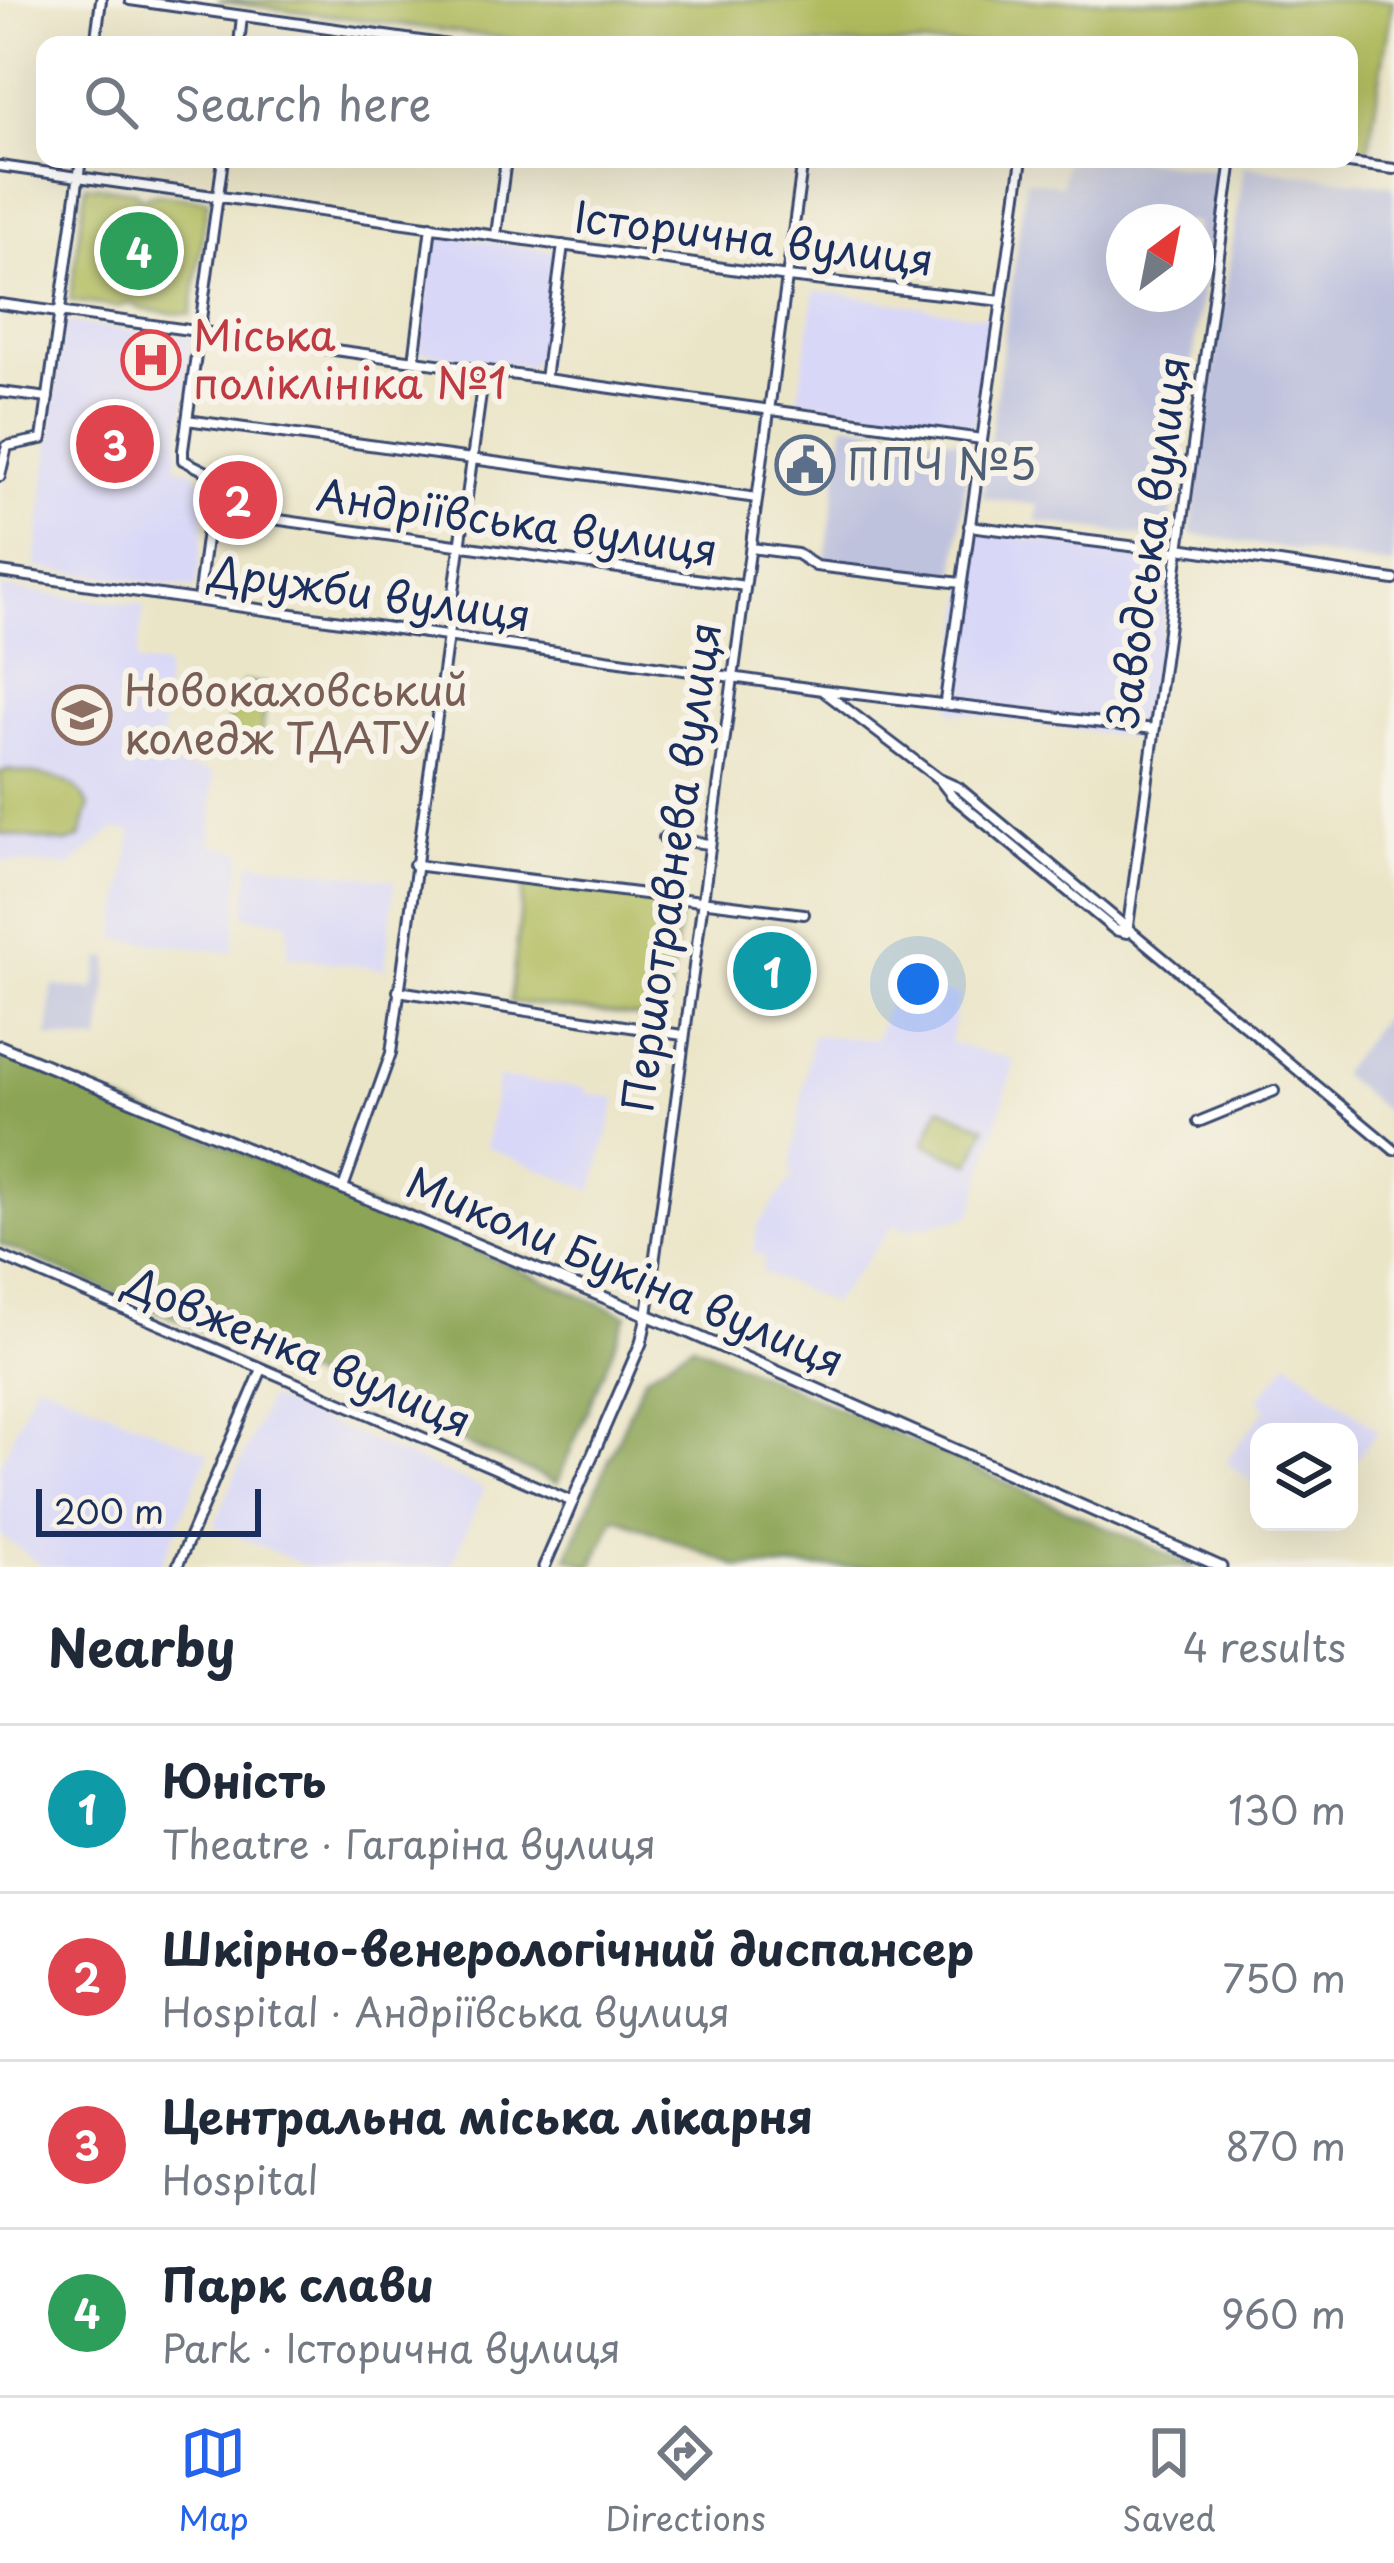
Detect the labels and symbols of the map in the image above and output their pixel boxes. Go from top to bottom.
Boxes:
street label: Історична вулиця [571,183,937,290]
north arrow [1106,204,1214,312]
pin: 4 [100,206,178,296]
place label: Міська поліклініка №1 [193,302,507,413]
hospital icon: Міська поліклініка №1 [120,329,182,391]
street label: Заводська вулиця [1089,352,1204,731]
pin: 3 [76,399,154,489]
place label: ППЧ №5 [847,431,1036,494]
public building icon: ППЧ №5 [774,434,836,496]
pin: 2 [199,455,277,545]
street label: Андріївська вулиця [313,461,722,580]
street label: Дружби вулиця [204,538,535,645]
street label: Першотравнева вулиця [604,618,735,1115]
place label: Новокаховський коледж ТДАТУ [124,657,468,768]
school or university icon: Новокаховський коледж ТДАТУ [51,684,113,746]
pin: 1 [733,926,811,1016]
your location [888,954,948,1014]
street label: Миколи Букіна вулиця [397,1149,855,1391]
street label: Довженка вулиця [114,1248,482,1451]
scale bar [36,1483,261,1536]

